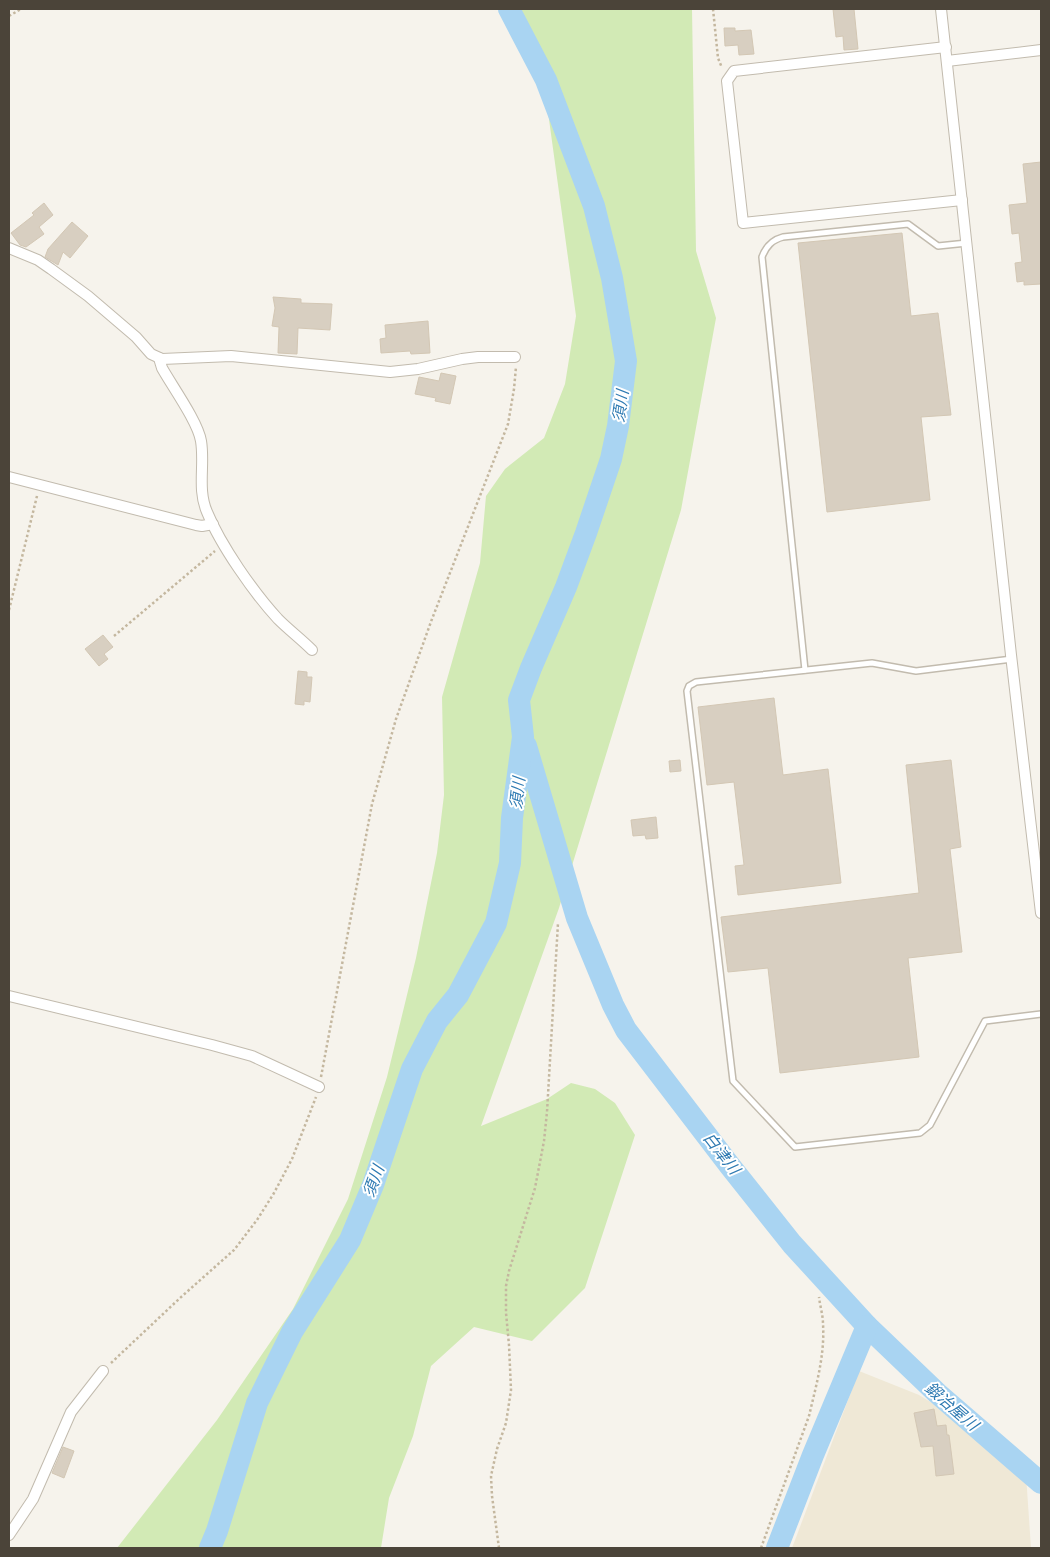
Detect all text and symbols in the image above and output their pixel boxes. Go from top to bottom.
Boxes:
water label: 須川 [607,387,633,423]
water label: 須川 [504,774,530,810]
water label: 白津川 [699,1127,747,1180]
water label: 須川 [357,1160,389,1200]
water label: 鍛冶屋川 [921,1377,985,1437]

